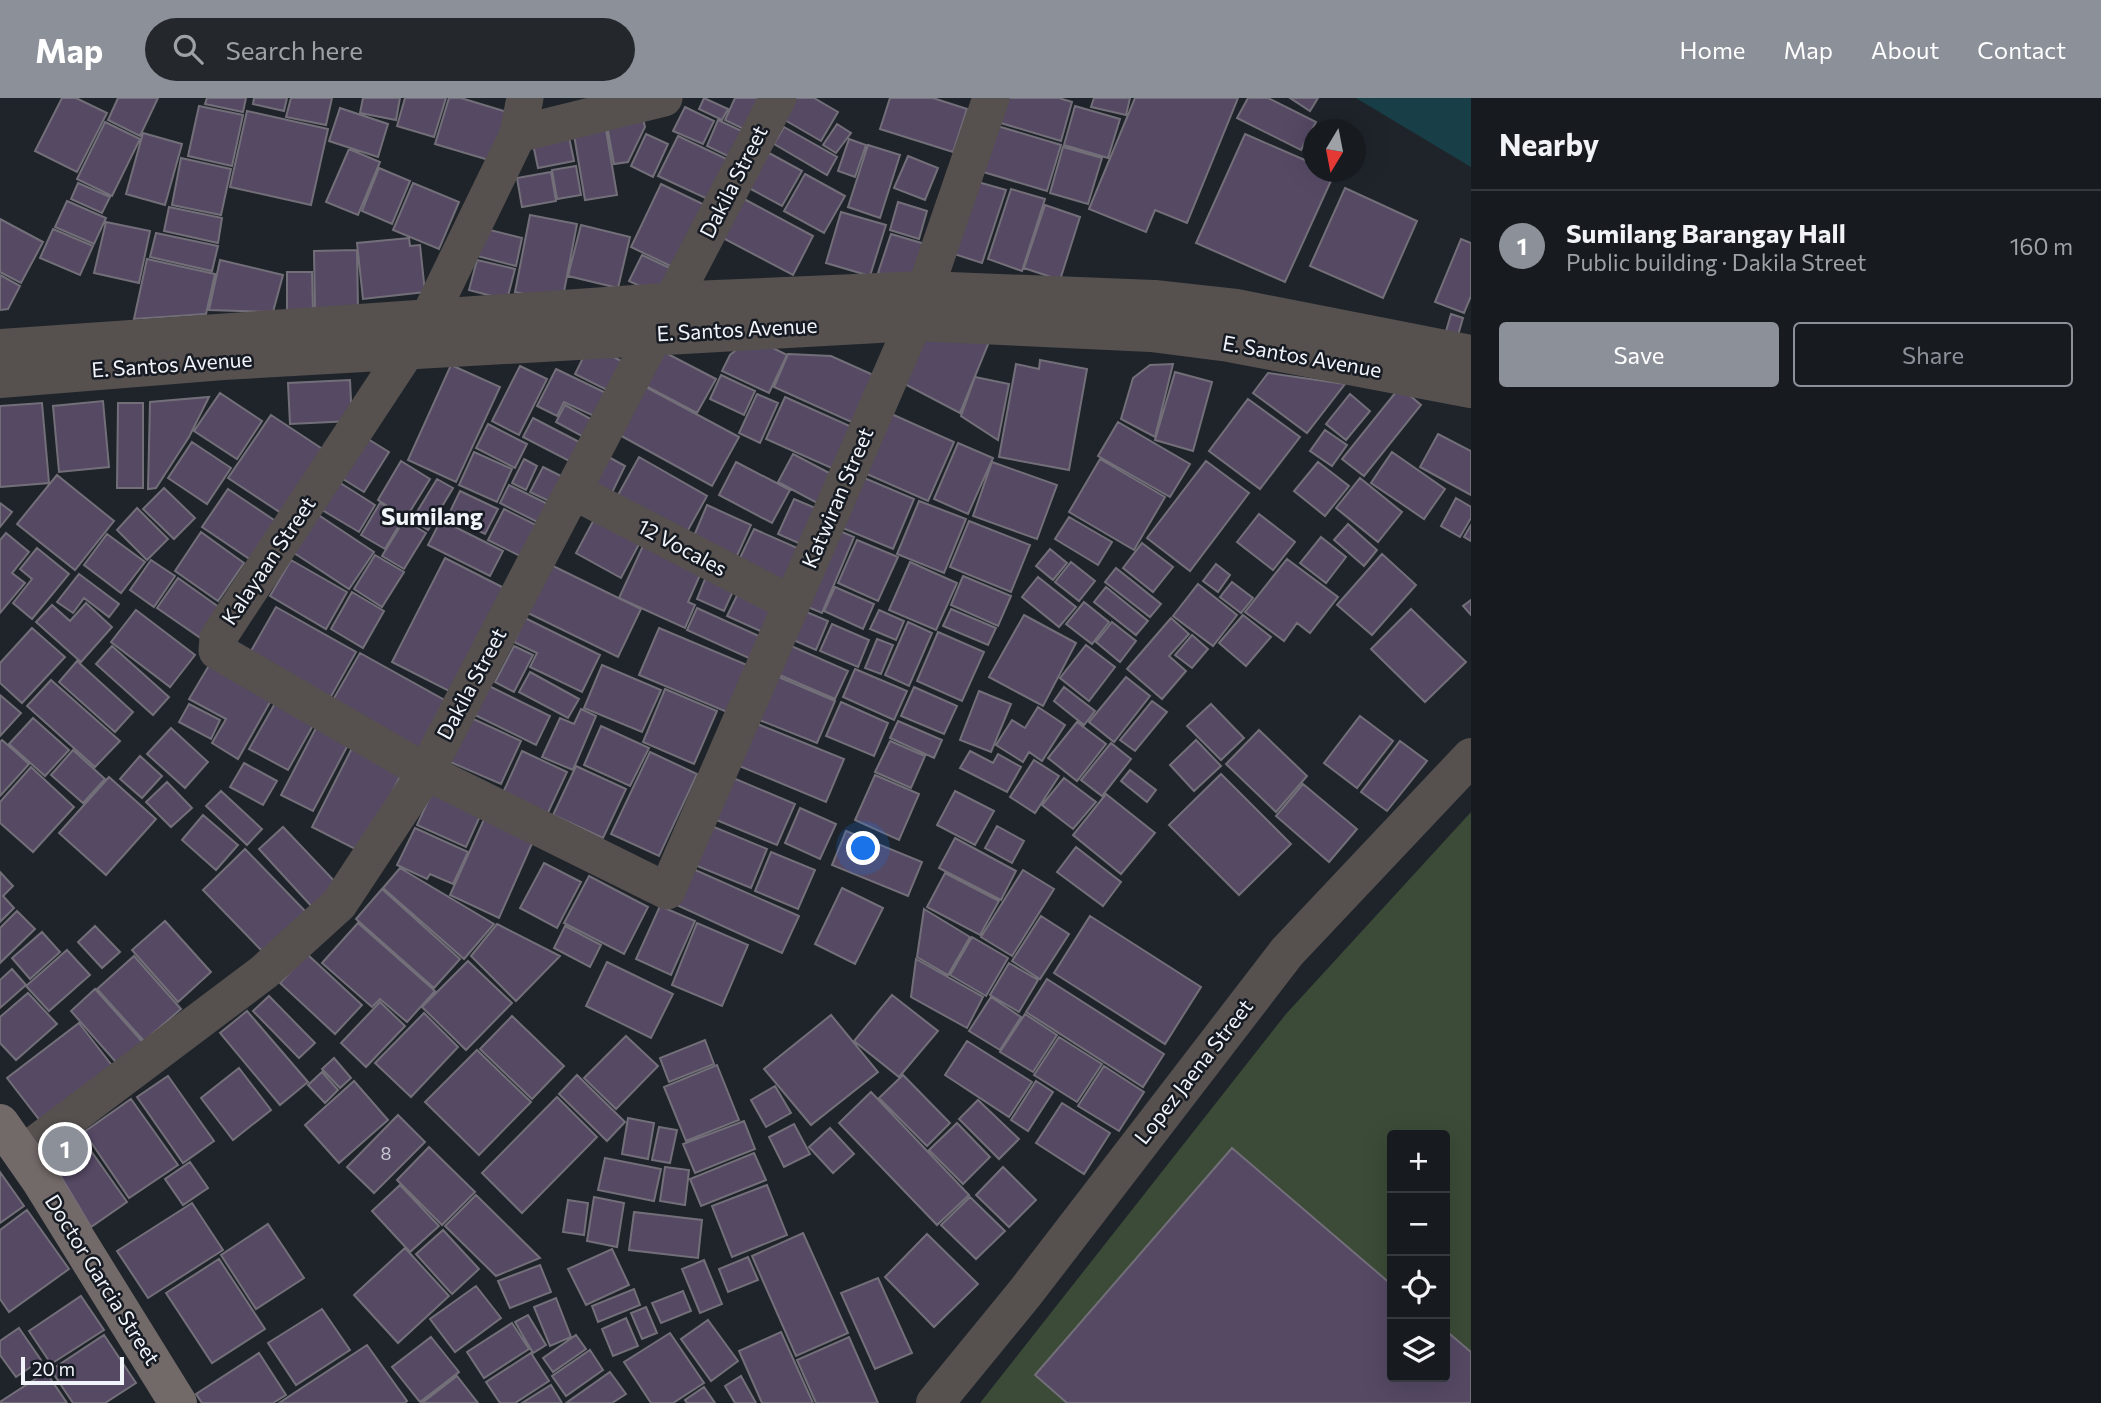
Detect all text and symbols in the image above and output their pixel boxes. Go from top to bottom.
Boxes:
search box [145,18,635,81]
text: Map [35,29,103,70]
icon: search [169,30,207,68]
text: Search here [225,34,363,65]
text: Home [1680,35,1746,64]
text: Map [1784,35,1833,64]
text: About [1871,35,1939,64]
text: Contact [1977,35,2066,64]
north arrow [1303,119,1366,182]
street label: Dakila Street [694,121,772,242]
text: Nearby [1499,125,1599,162]
text: Sumilang Barangay Hall [1566,217,1846,248]
text: 1 [1517,232,1527,260]
text: 160 m [2010,232,2073,260]
text: Public building · Dakila Street [1566,248,1866,276]
street label: E. Santos Avenue [656,312,818,345]
button: Save [1499,322,1779,387]
button: Share [1793,322,2073,387]
street label: E. Santos Avenue [1221,329,1384,382]
street label: E. Santos Avenue [91,345,253,382]
street label: Katwiran Street [796,423,878,572]
street label: Kalayaan Street [216,491,320,629]
district label: Sumilang [381,501,483,530]
street label: 12 Vocales [634,513,732,581]
street label: Dakila Street [431,623,511,743]
your location [846,831,880,865]
street label: Lopez Jaena Street [1128,994,1257,1149]
pin: 1 [42,1123,88,1175]
map controls [1387,1130,1450,1382]
button: + [1387,1130,1450,1193]
house number: 8 [381,1142,392,1164]
street label: Doctor Garcia Street [41,1189,166,1369]
button: − [1387,1193,1450,1256]
button: locate [1387,1256,1450,1319]
button: layers [1387,1319,1450,1382]
scale bar [21,1354,124,1386]
text: 20 m [32,1357,75,1380]

